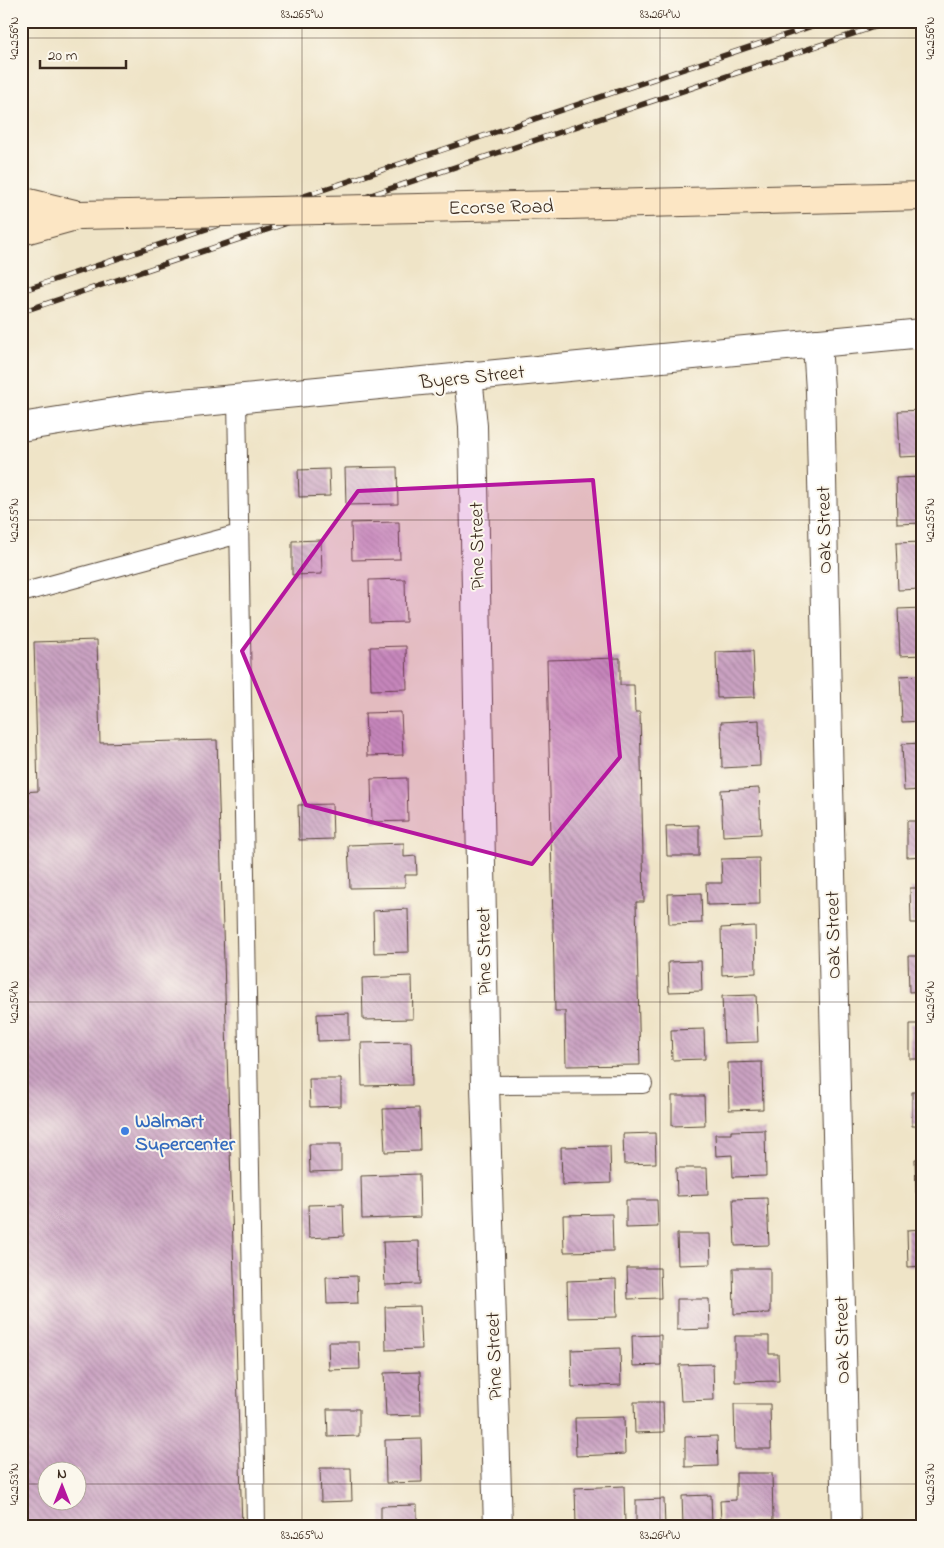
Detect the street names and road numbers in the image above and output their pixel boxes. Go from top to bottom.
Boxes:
street label: Ecorse Road [448,193,554,224]
street label: Byers Street [417,359,526,399]
street label: Oak Street [810,485,841,574]
street label: Pine Street [463,501,494,590]
street label: Oak Street [819,890,850,979]
street label: Pine Street [470,906,501,995]
street label: Oak Street [828,1295,859,1384]
street label: Pine Street [479,1311,512,1400]

